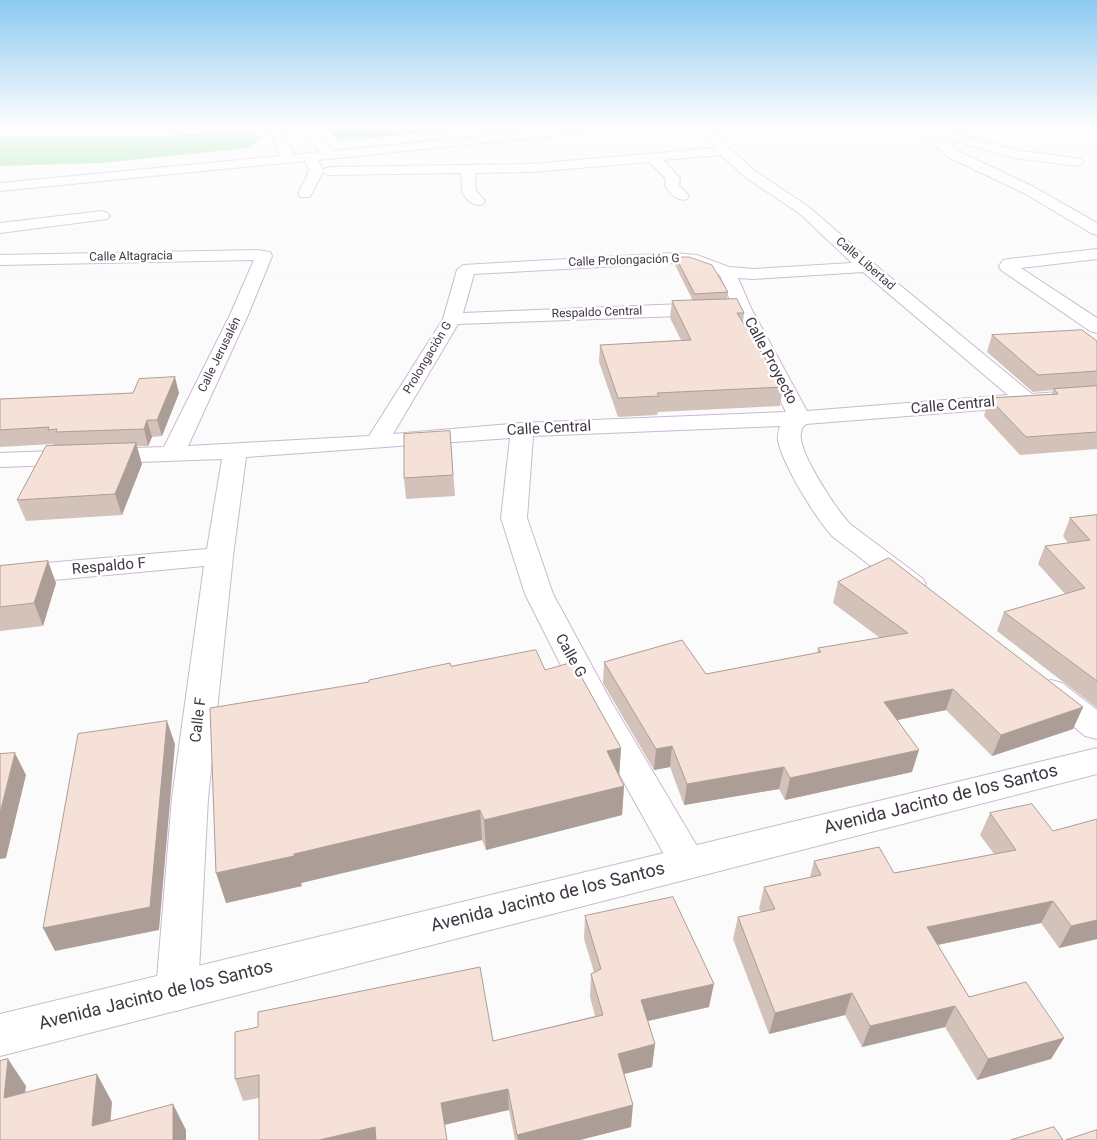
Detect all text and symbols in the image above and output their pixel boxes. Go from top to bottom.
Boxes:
street label: Calle Libertad [833,234,897,294]
street label: Calle Altagracia [89,249,173,265]
street label: Calle Prolongación G [568,252,680,270]
street label: Respaldo Central [551,304,643,322]
street label: Calle Proyecto [740,314,800,408]
street label: Calle Jerusalén [196,315,244,395]
street label: Prolongación G [401,319,455,397]
street label: Calle Central [910,393,996,419]
street label: Calle Central [506,418,592,440]
street label: Respaldo F [71,555,147,579]
street label: Calle G [551,631,589,681]
street label: Calle F [187,696,211,744]
street label: Avenida Jacinto de los Santos [822,760,1060,840]
street label: Avenida Jacinto de los Santos [429,858,667,938]
street label: Avenida Jacinto de los Santos [37,956,275,1036]

